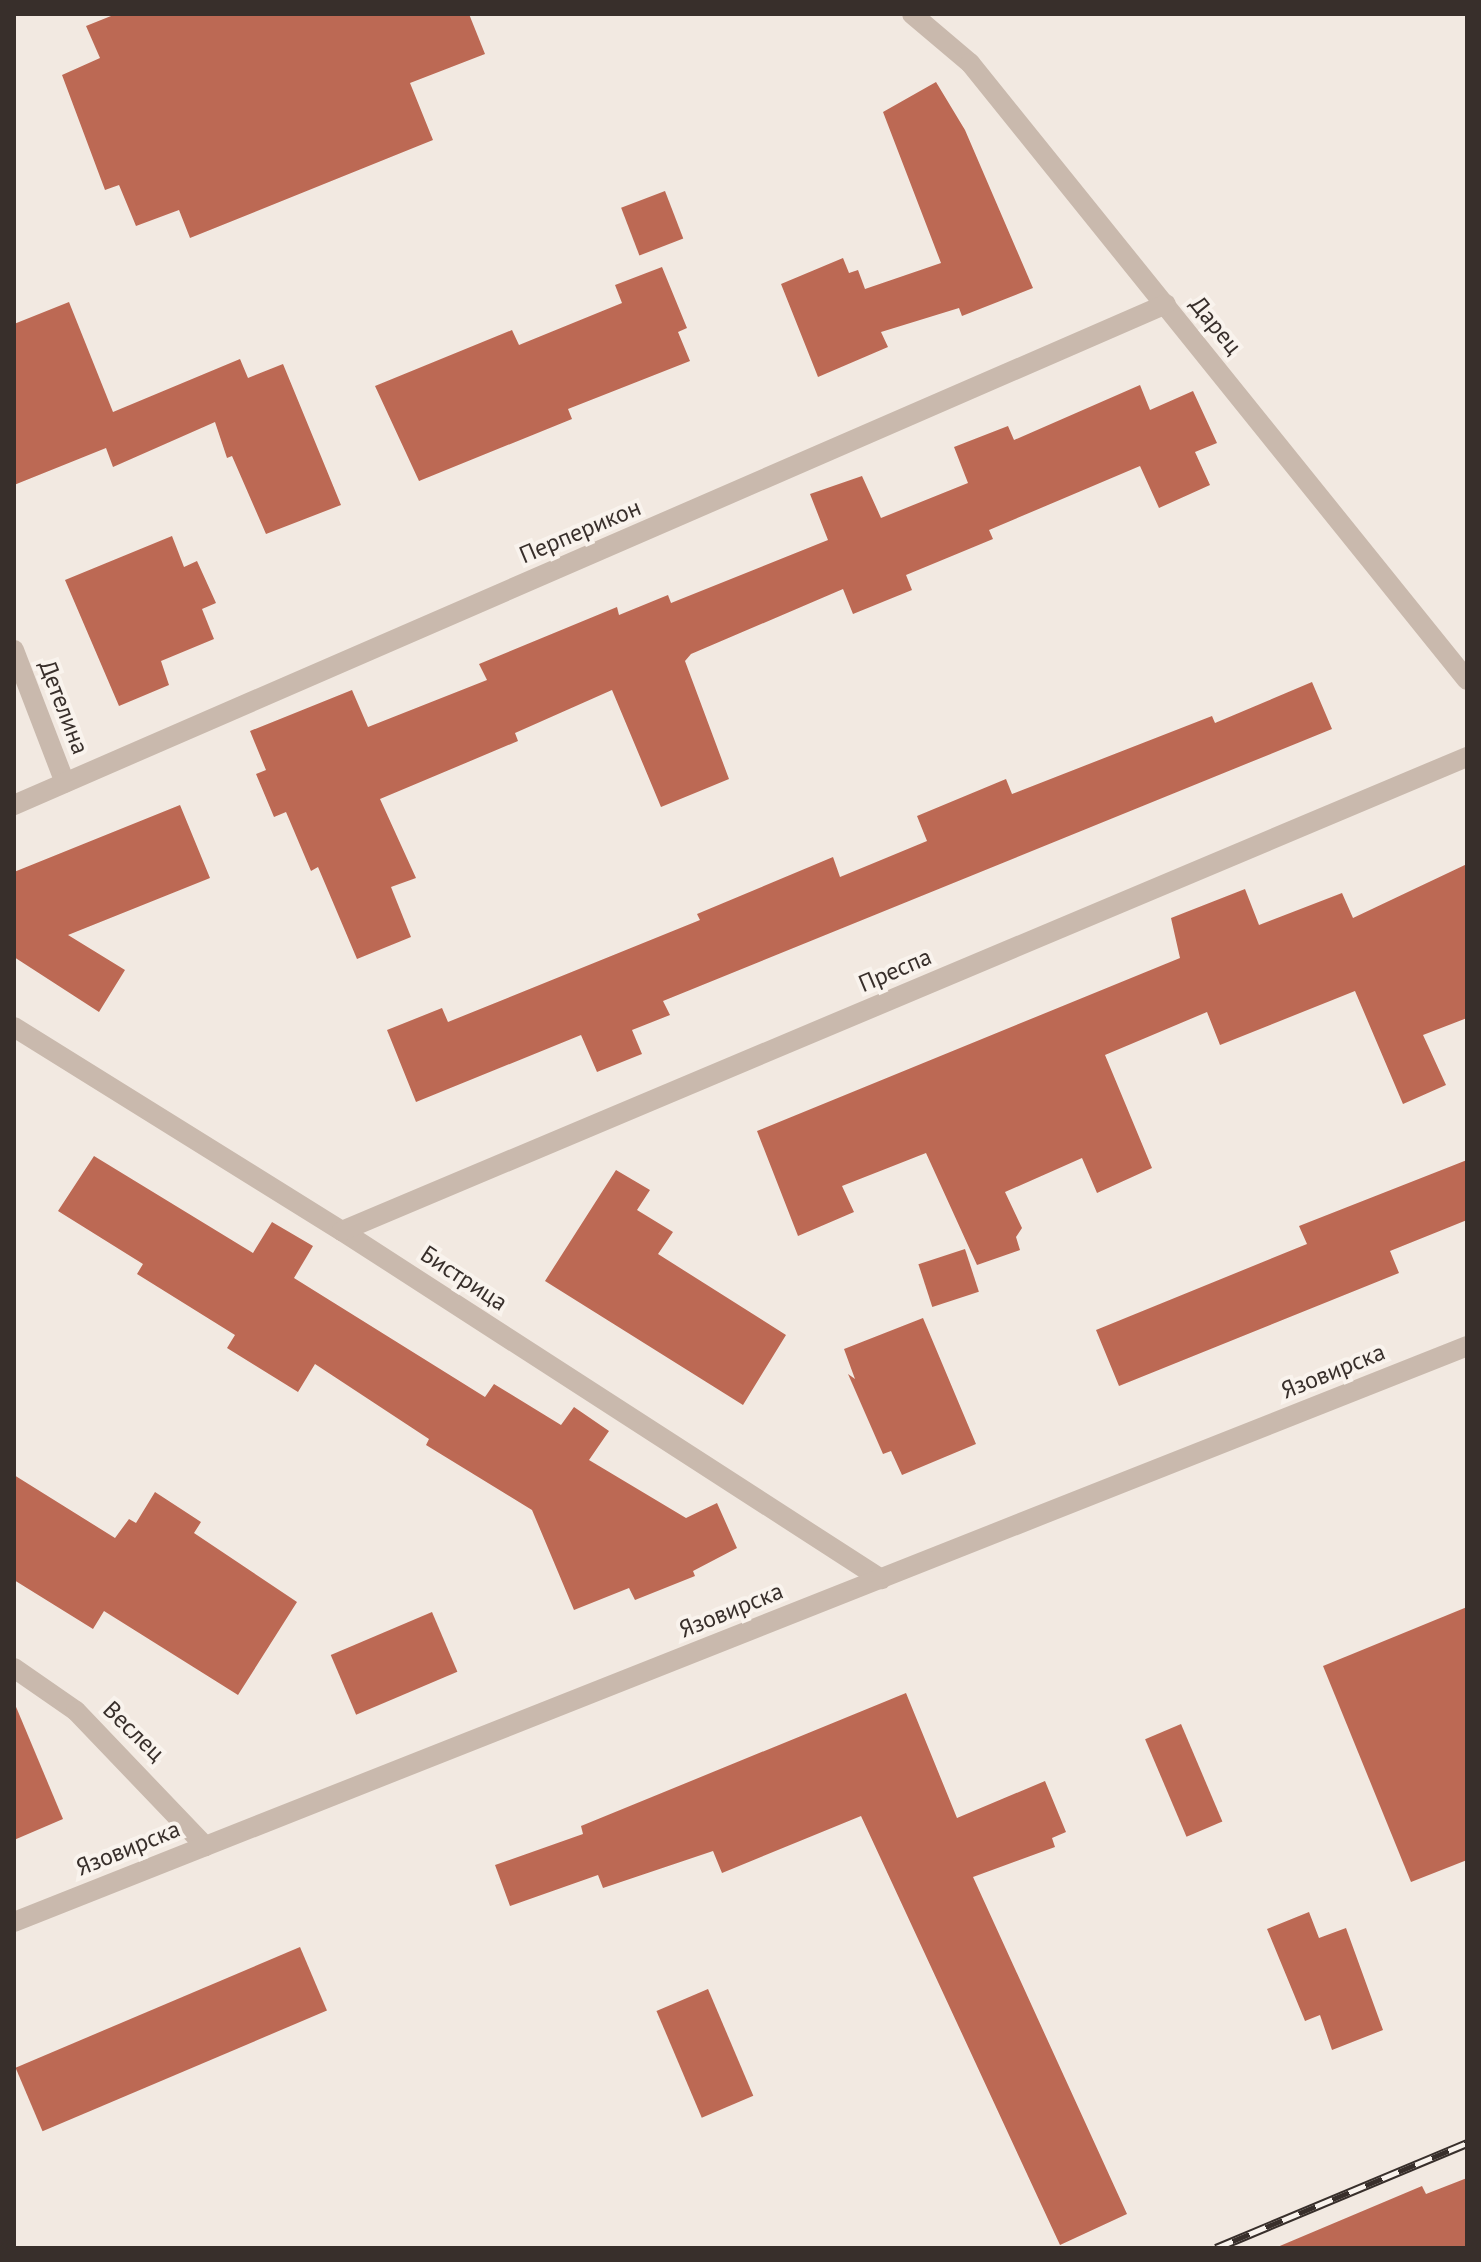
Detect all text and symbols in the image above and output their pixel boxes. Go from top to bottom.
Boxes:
street label: Дарец [1184,290,1248,360]
street label: Перперикон [515,493,645,569]
street label: Детелина [33,656,95,758]
street label: Преспа [854,942,936,998]
street label: Бистрица [415,1239,513,1317]
street label: Язовирска [1277,1337,1389,1405]
street label: Язовирска [675,1576,787,1644]
street label: Веслец [97,1695,171,1767]
street label: Язовирска [72,1814,184,1882]

